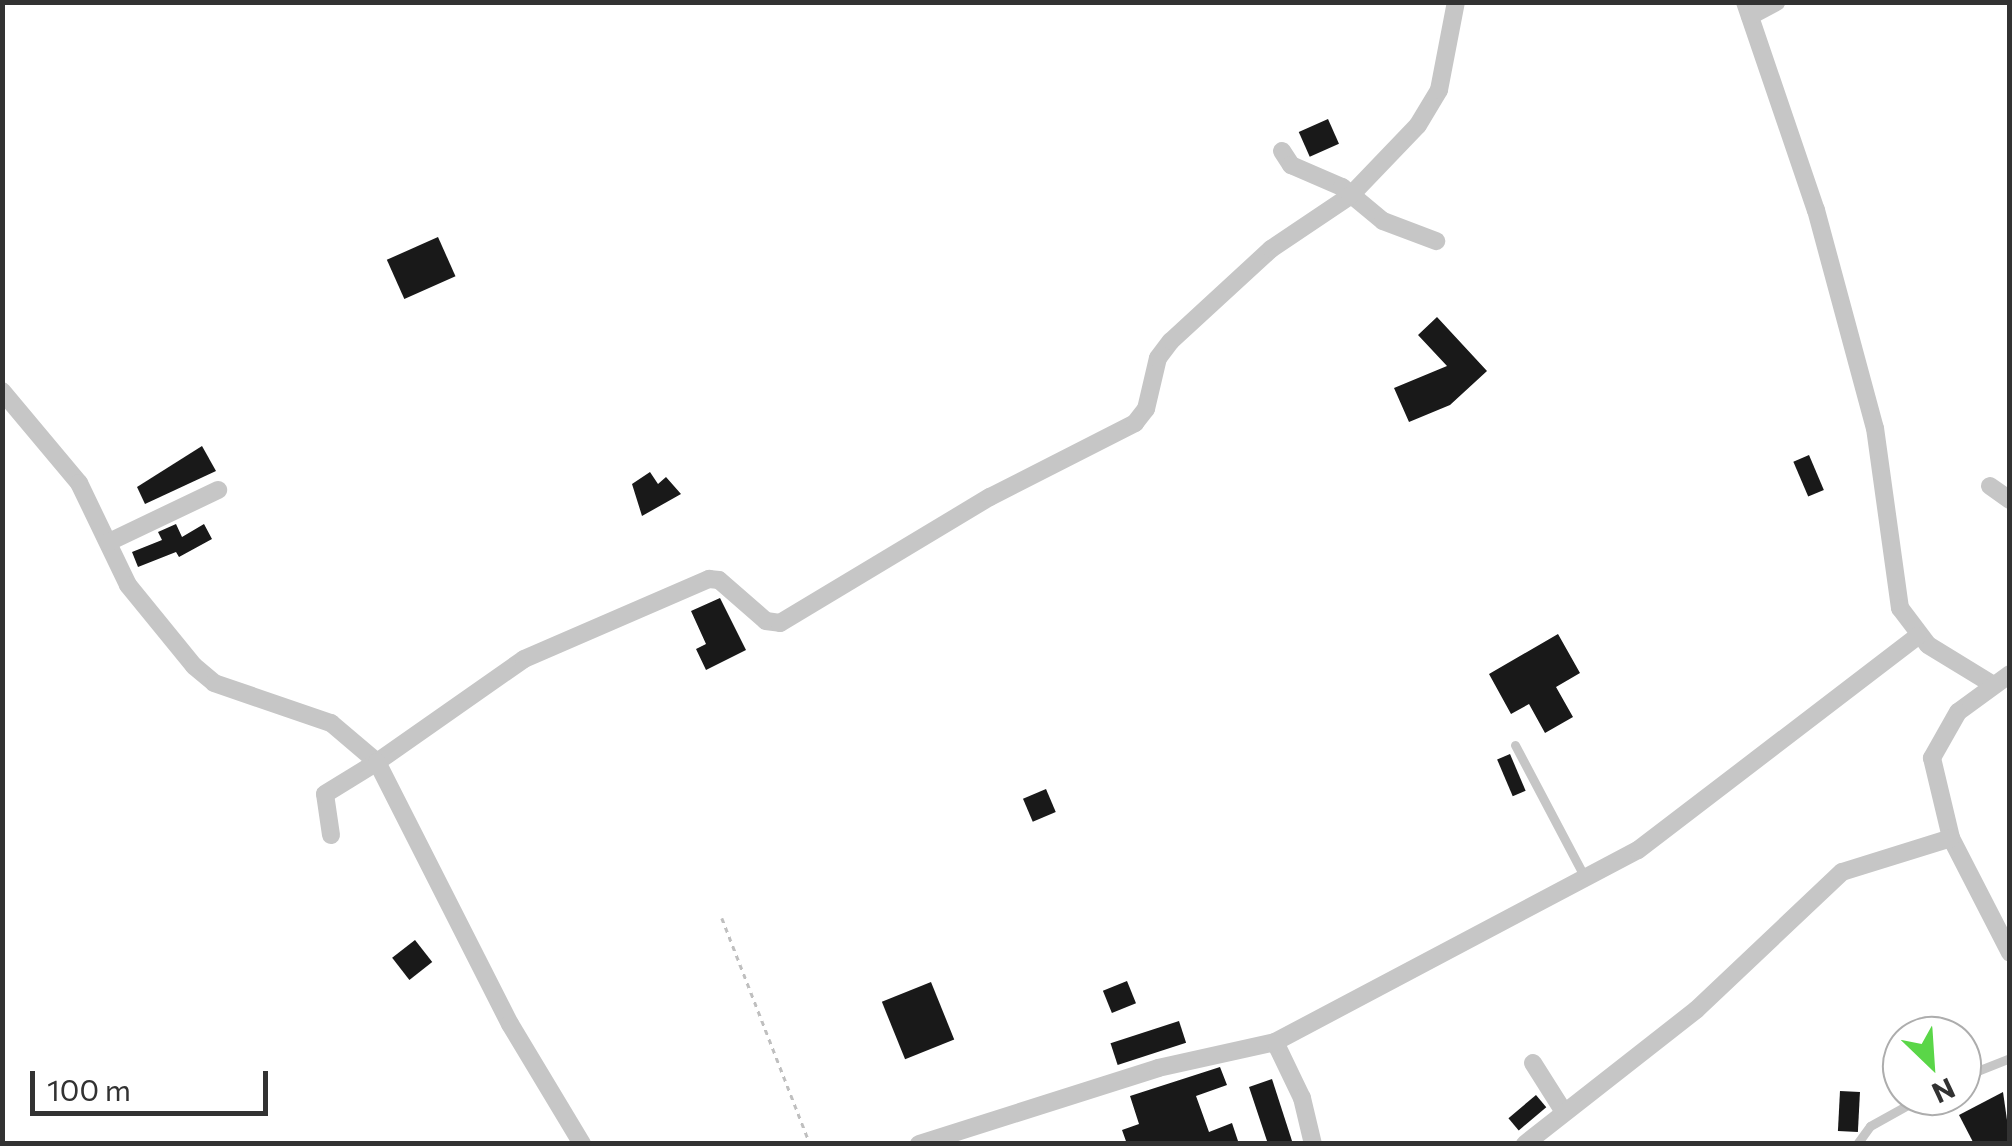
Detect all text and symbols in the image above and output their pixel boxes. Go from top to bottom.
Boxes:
north arrow [1882,1016,1982,1116]
scale bar [35,1051,272,1113]
text: 100 m [47,1070,131,1107]
text: N [1927,1072,1961,1111]

